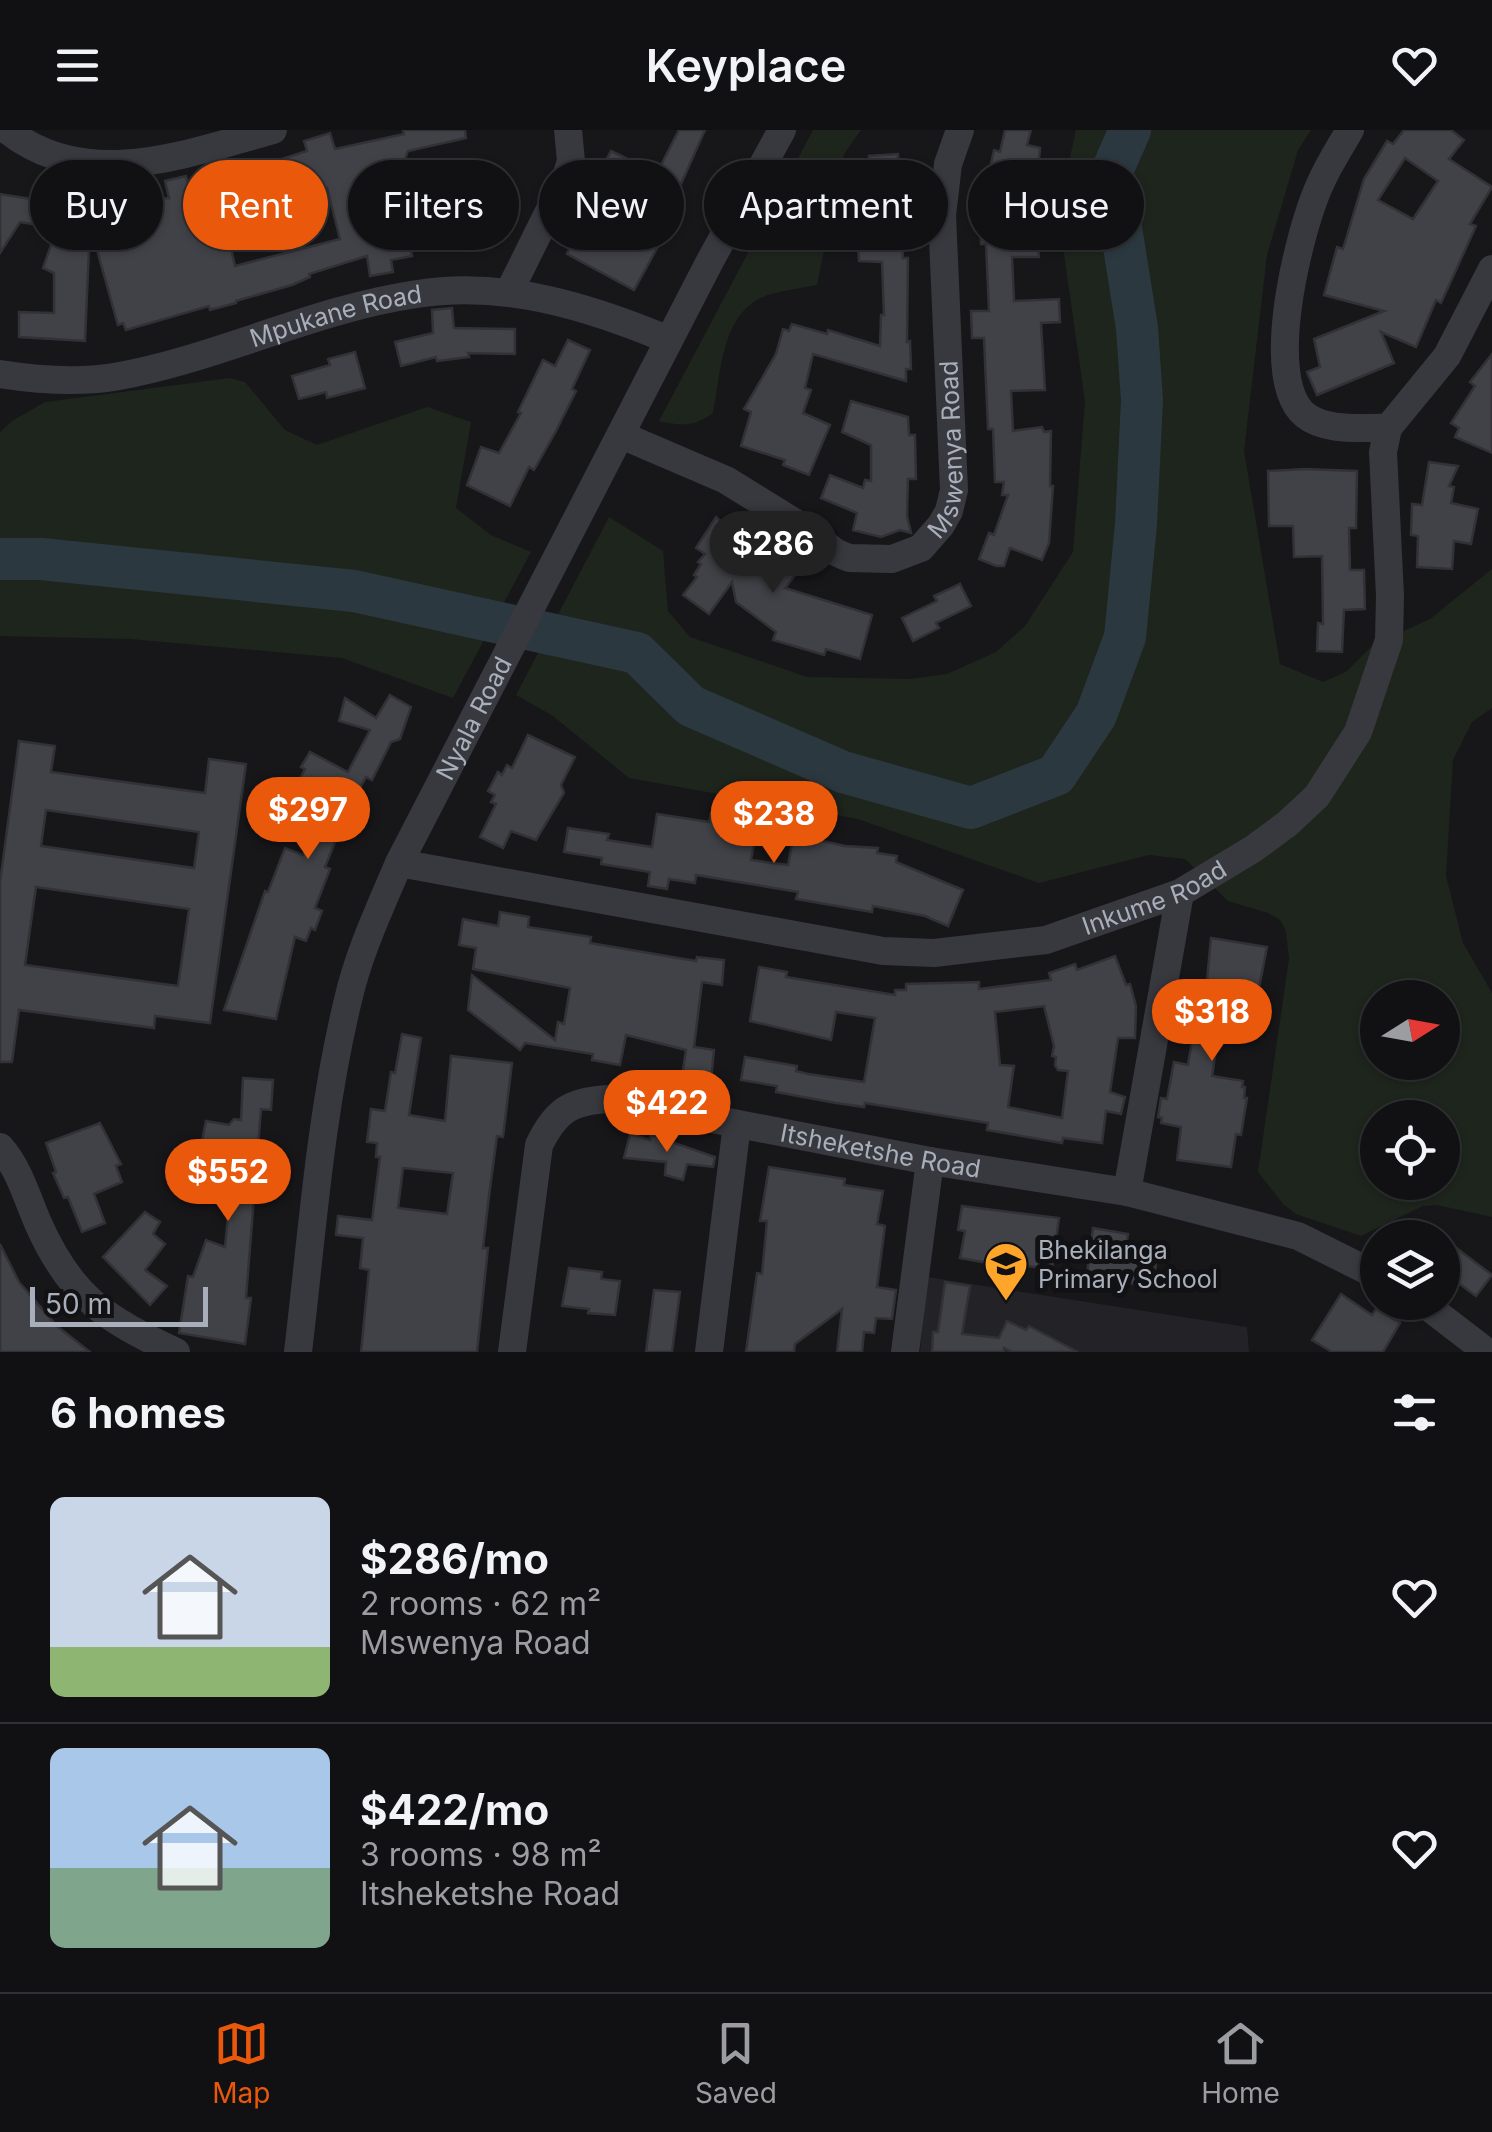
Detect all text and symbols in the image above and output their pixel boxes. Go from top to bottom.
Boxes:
icon: menu [50,38,105,93]
text: Keyplace [646,38,846,93]
icon: heart [1387,38,1442,93]
chip: Buy [30,160,163,250]
chip: Rent [183,160,328,250]
chip: Filters [348,160,519,250]
chip: New [539,160,684,250]
chip: Apartment [704,160,948,250]
chip: House [968,160,1144,250]
street label: Mpukane Road [246,278,424,353]
street label: Mswenya Road [921,360,970,545]
pin: $286 [714,511,832,596]
text: $286 [732,524,814,563]
street label: Nyala Road [430,652,518,785]
pin: $297 [249,777,367,862]
pin: $238 [715,781,833,866]
text: $297 [268,790,348,829]
text: $238 [733,794,815,833]
street label: Inkume Road [1078,854,1232,941]
pin: $318 [1153,979,1271,1064]
north arrow [1360,980,1460,1080]
map controls [1360,980,1460,1320]
text: $318 [1174,992,1250,1031]
pin: $422 [608,1070,726,1155]
text: $422 [626,1083,708,1122]
button: locate [1360,1100,1460,1200]
street label: Itsheketshe Road [778,1117,983,1184]
pin: $552 [169,1139,287,1224]
text: $552 [187,1152,269,1191]
button: layers [1360,1220,1460,1320]
place label: Bhekilanga Primary School [1038,1235,1218,1294]
school or university icon: Bhekilanga Primary School [983,1241,1029,1302]
scale bar [30,1282,208,1326]
text: 50 m [45,1287,112,1321]
icon: filters [1387,1385,1442,1440]
text: 6 homes [50,1387,226,1438]
text: $286/mo [360,1533,549,1584]
icon: home [130,1537,250,1657]
icon: heart [1387,1570,1442,1625]
text: 2 rooms · 62 m² [360,1584,601,1623]
text: Mswenya Road [360,1623,590,1662]
text: $422/mo [360,1784,549,1835]
icon: home [130,1788,250,1908]
icon: heart [1387,1821,1442,1876]
text: 3 rooms · 98 m² [360,1835,602,1874]
text: Itsheketshe Road [360,1874,620,1913]
tab: Map [212,2016,270,2110]
tab: Saved [695,2016,777,2110]
tab: Home [1201,2016,1280,2110]

